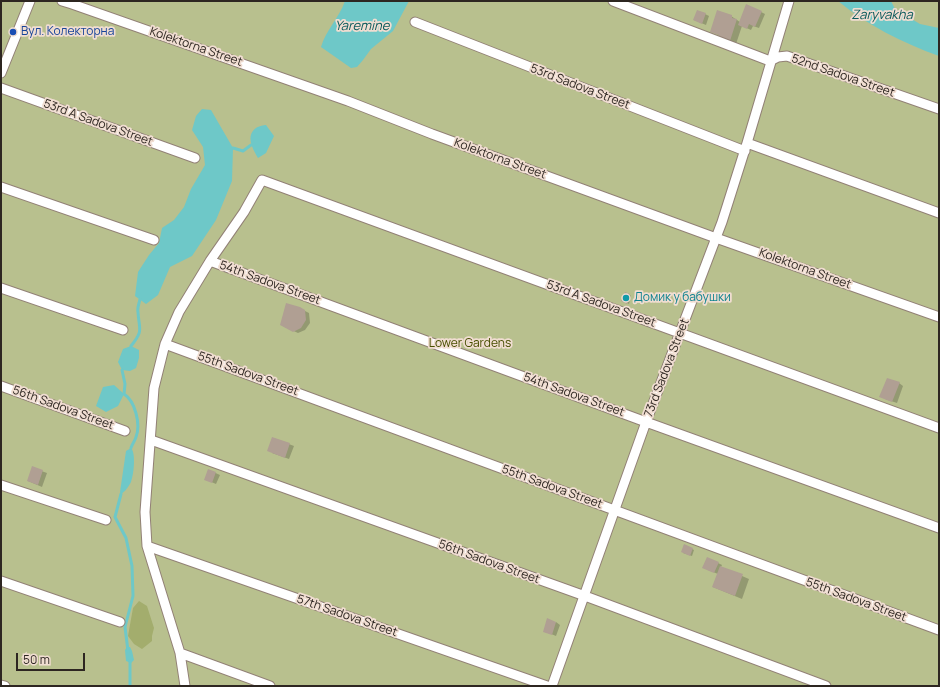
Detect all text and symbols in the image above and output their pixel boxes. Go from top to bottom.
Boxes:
water label: Zaryvakha [851,7,913,23]
water label: Yaremine [335,18,389,34]
street label: Kolektorna Street [148,24,244,70]
place label: Вул. Колекторна [21,25,114,39]
marker: Вул. Колекторна [8,27,18,37]
street label: 52nd Sadova Street [790,52,896,100]
street label: 53rd Sadova Street [528,61,632,113]
street label: 53rd A Sadova Street [41,97,155,149]
street label: Kolektorna Street [452,136,548,182]
street label: Kolektorna Street [757,246,853,292]
street label: 54th Sadova Street [218,258,322,308]
street label: 53rd A Sadova Street [544,278,658,330]
place label: Домик у бабушки [634,291,731,305]
marker: Домик у бабушки [621,293,631,303]
street label: 73rd Sadova Street [642,317,692,419]
park label: Lower Gardens [429,337,511,351]
street label: 55th Sadova Street [196,349,300,399]
street label: 54th Sadova Street [522,370,626,420]
street label: 56th Sadova Street [10,383,116,433]
street label: 55th Sadova Street [500,462,604,512]
street label: 56th Sadova Street [436,537,542,587]
street label: 55th Sadova Street [804,575,908,625]
street label: 57th Sadova Street [295,592,399,640]
scale bar [18,645,87,671]
text: 50 m [23,651,50,668]

